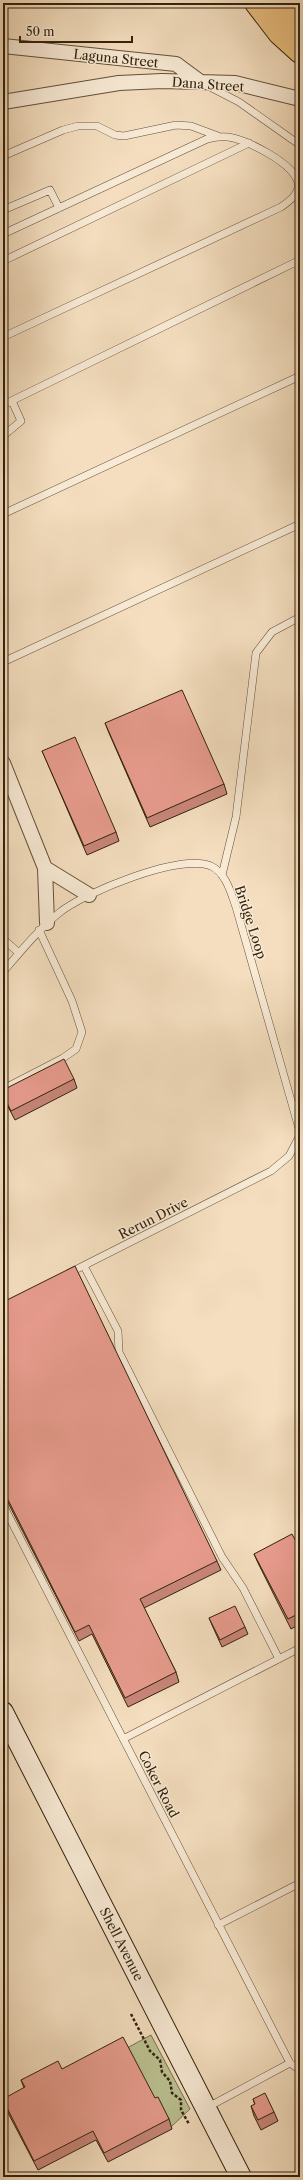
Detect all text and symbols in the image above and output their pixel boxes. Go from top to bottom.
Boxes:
scale bar [20,18,132,44]
text: 50 m [26,24,55,39]
street label: Laguna Street [73,46,160,70]
street label: Dana Street [171,73,245,95]
street label: Bridge Loop [232,883,270,961]
street label: Rerun Drive [116,1194,190,1242]
street label: Coker Road [135,1748,183,1820]
street label: Shell Avenue [97,1905,147,1983]

